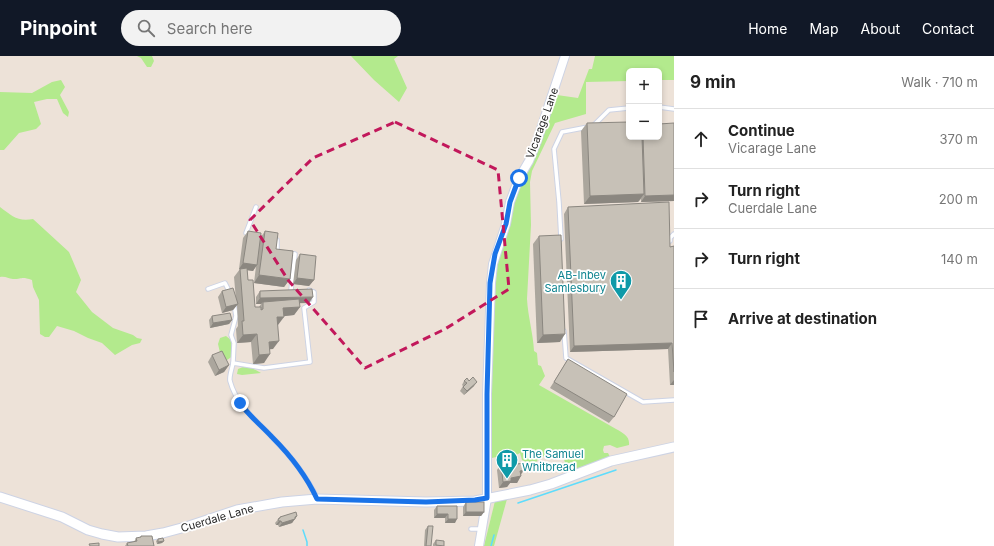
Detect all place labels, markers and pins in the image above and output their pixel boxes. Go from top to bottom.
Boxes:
place label: AB-Inbev Samlesbury [545,268,606,295]
building icon: AB-Inbev Samlesbury [608,268,634,301]
building icon: The Samuel Whitbread [494,447,520,480]
place label: The Samuel Whitbread [522,447,584,474]

